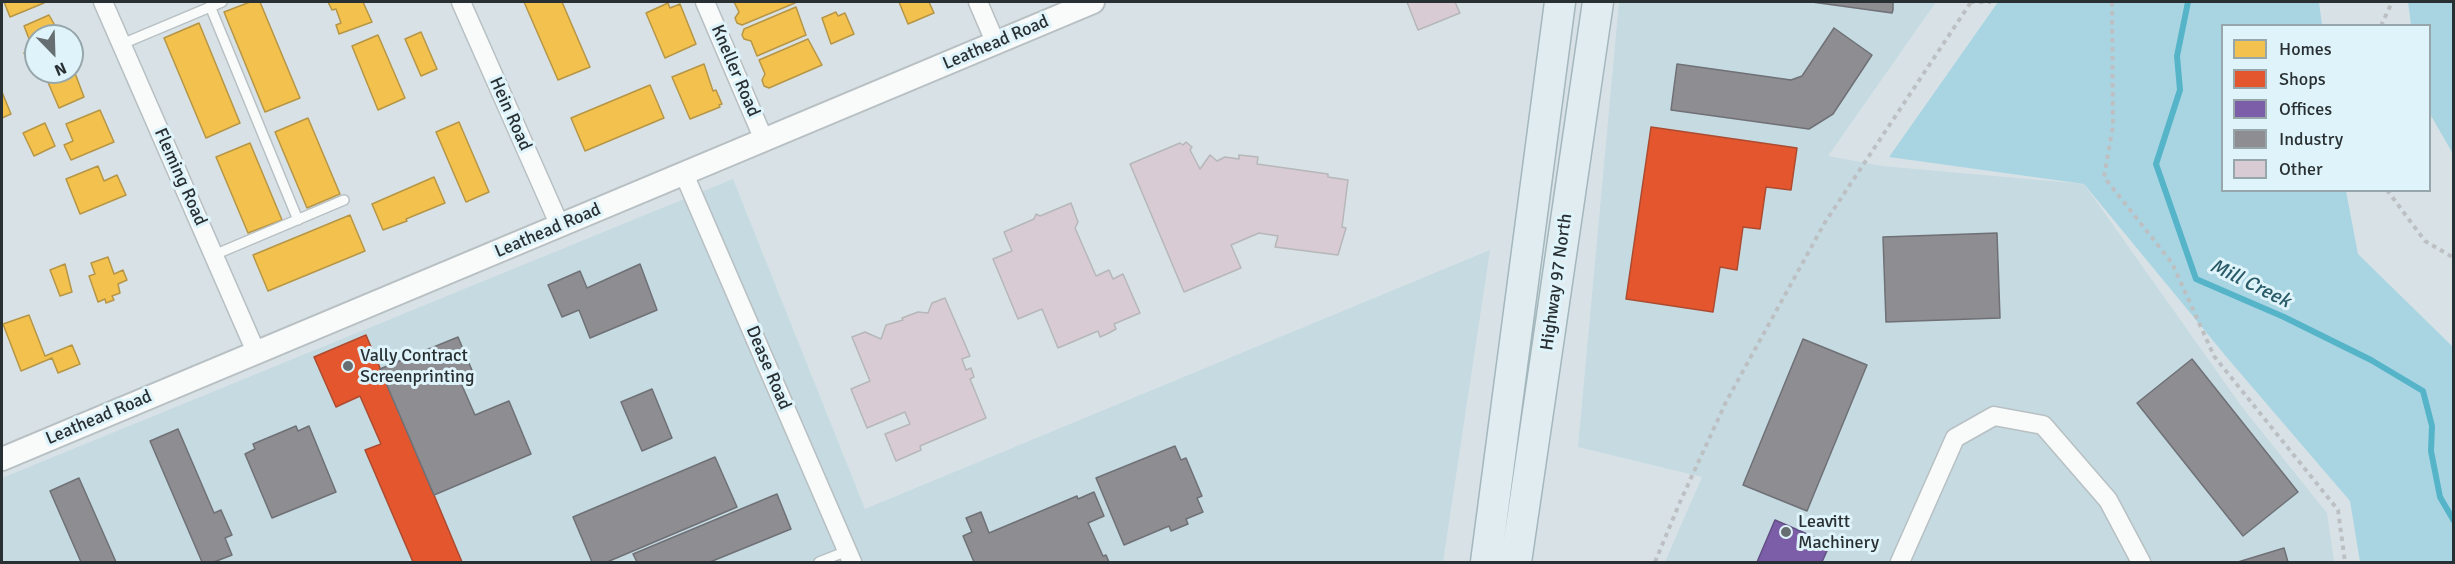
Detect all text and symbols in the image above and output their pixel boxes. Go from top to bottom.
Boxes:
street label: Leathead Road [940,11,1052,75]
street label: Kneller Road [706,22,764,120]
north arrow [24,24,84,84]
legend [2221,24,2431,192]
text: Homes [2279,38,2332,60]
text: N [51,57,69,80]
text: Shops [2279,68,2326,90]
street label: Hein Road [484,74,536,154]
text: Offices [2279,98,2332,120]
street label: Fleming Road [149,125,211,229]
text: Industry [2279,128,2343,150]
text: Other [2279,158,2323,180]
street label: Leathead Road [492,199,604,263]
street label: Highway 97 North [1537,212,1577,352]
water label: Mill Creek [2206,254,2294,314]
street label: Dease Road [741,323,795,413]
place label: Vally Contract Screenprinting [360,345,474,388]
marker: Vally Contract Screenprinting [341,359,355,373]
street label: Leathead Road [43,386,155,450]
place label: Leavitt Machinery [1798,511,1879,554]
marker: Leavitt Machinery [1779,525,1793,539]

